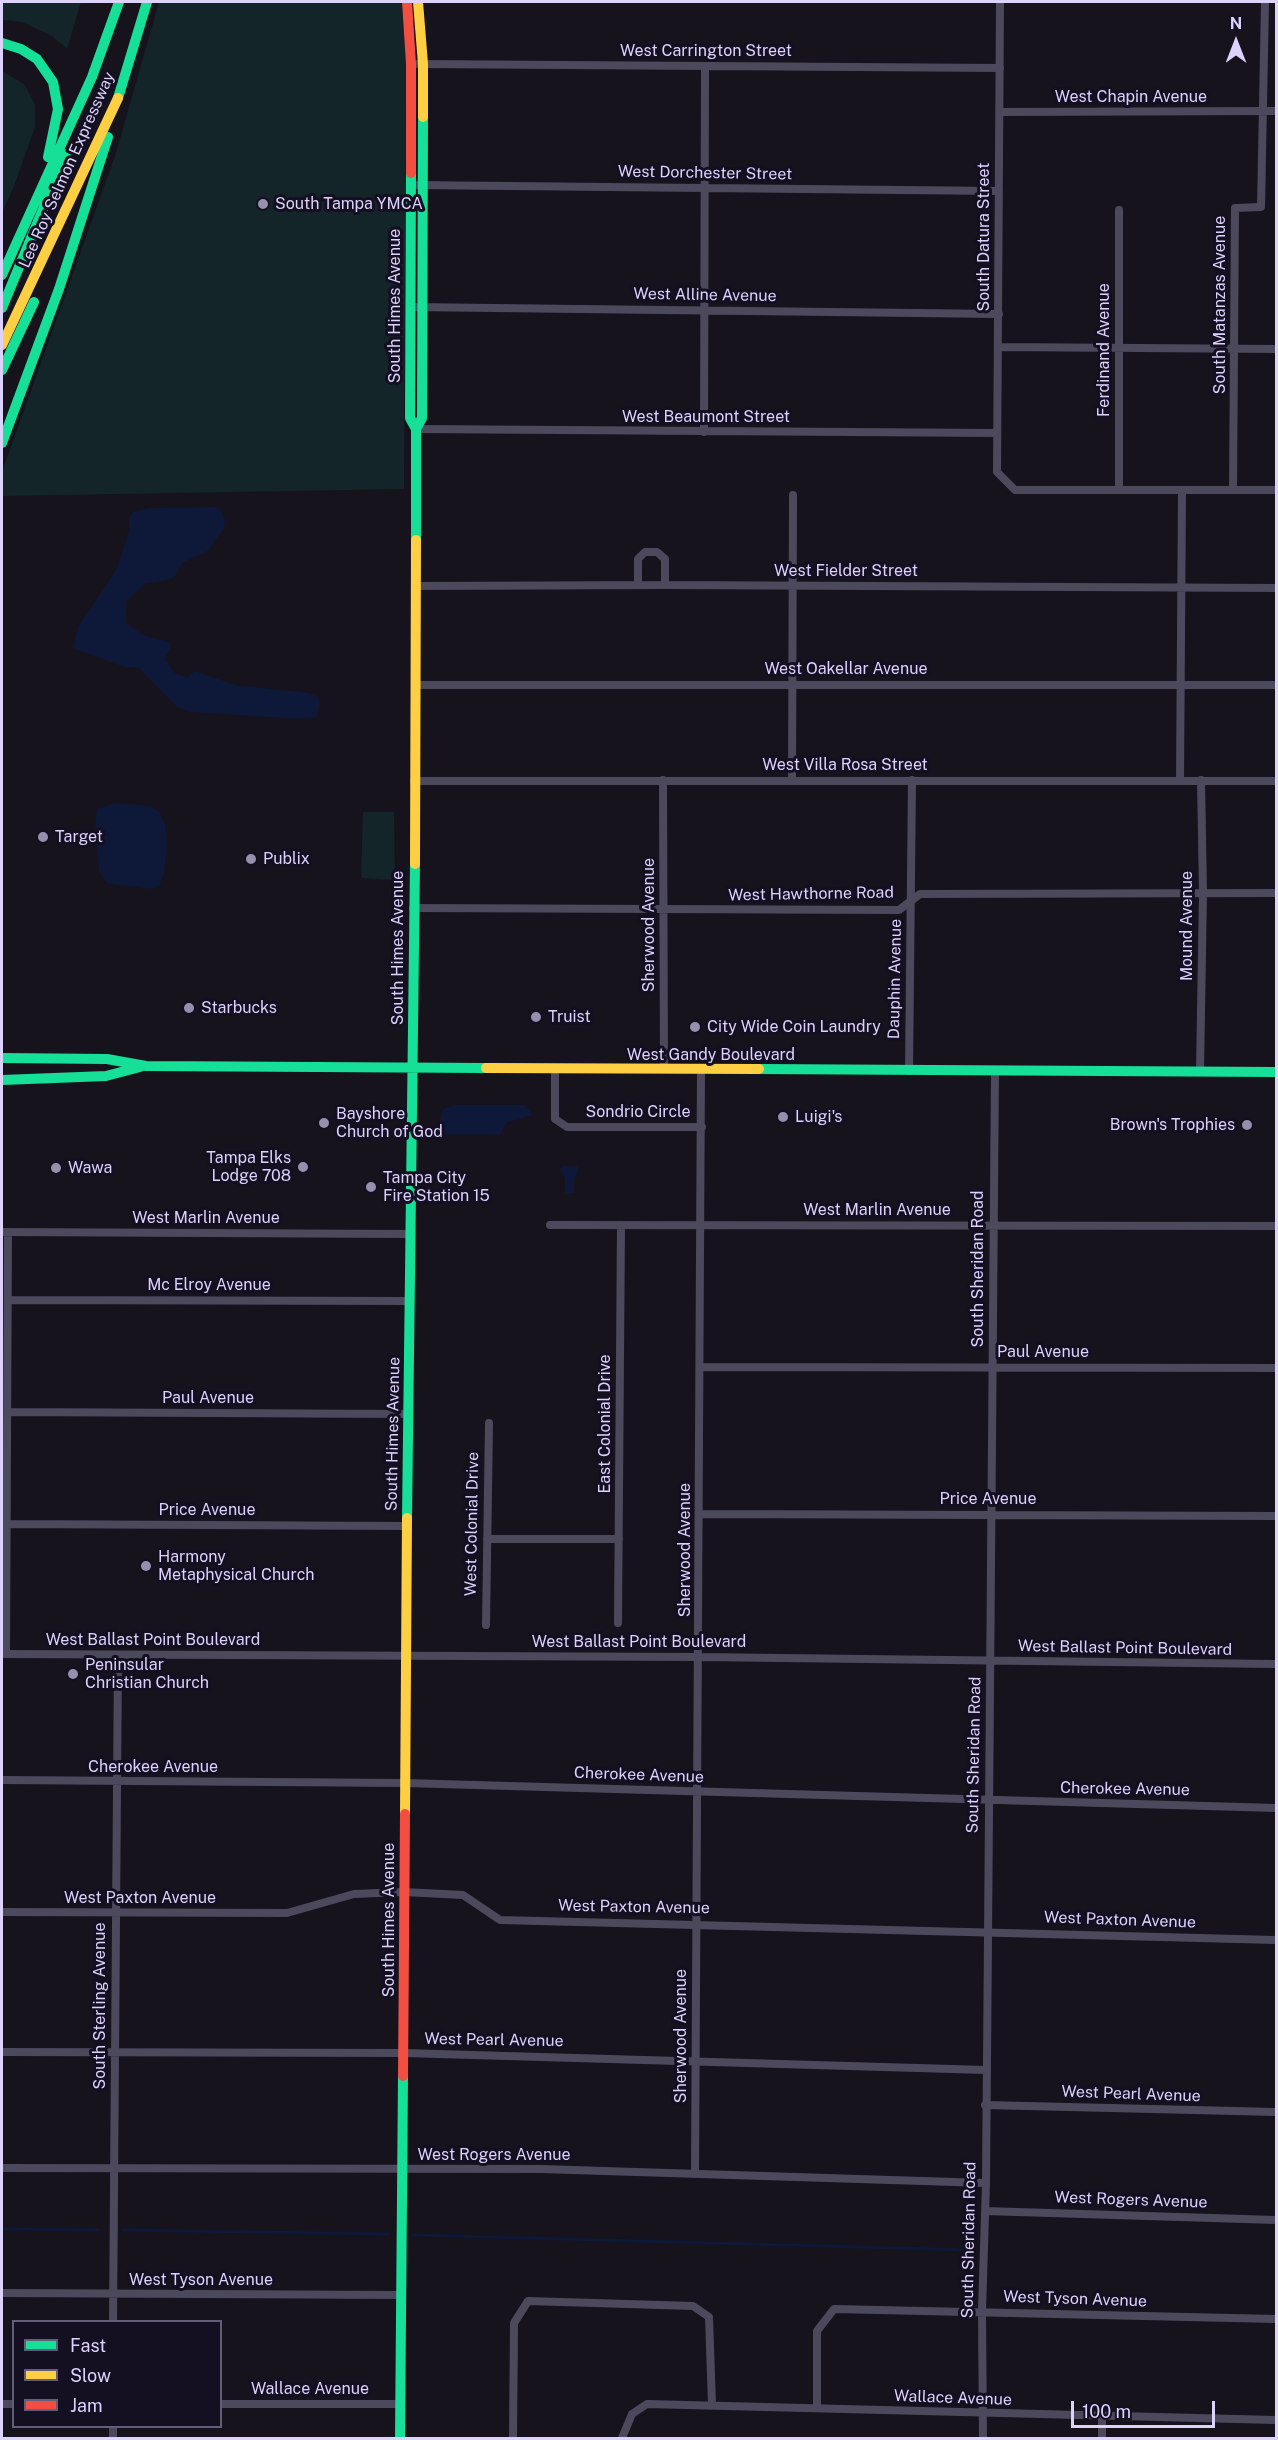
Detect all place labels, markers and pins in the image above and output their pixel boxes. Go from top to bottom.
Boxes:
place label: South Tampa YMCA [275,194,423,214]
marker: South Tampa YMCA [256,197,270,211]
place label: Target [55,827,103,847]
marker: Target [36,830,50,844]
place label: Publix [263,849,310,869]
marker: Publix [244,852,258,866]
place label: Starbucks [201,998,277,1018]
marker: Starbucks [182,1001,196,1015]
place label: Truist [548,1007,591,1027]
marker: Truist [529,1010,543,1024]
place label: City Wide Coin Laundry [707,1017,881,1037]
marker: City Wide Coin Laundry [688,1020,702,1034]
place label: Bayshore Church of God [336,1104,443,1142]
place label: Luigi's [795,1107,842,1127]
marker: Luigi's [776,1110,790,1124]
place label: Brown's Trophies [1110,1115,1235,1135]
marker: Bayshore Church of God [317,1116,331,1130]
marker: Brown's Trophies [1240,1118,1254,1132]
place label: Tampa Elks Lodge 708 [206,1148,291,1186]
place label: Wawa [68,1158,112,1178]
marker: Tampa Elks Lodge 708 [296,1160,310,1174]
marker: Wawa [49,1161,63,1175]
place label: Tampa City Fire Station 15 [383,1168,490,1206]
marker: Tampa City Fire Station 15 [364,1180,378,1194]
place label: Harmony Metaphysical Church [158,1547,314,1585]
marker: Harmony Metaphysical Church [139,1559,153,1573]
place label: Peninsular Christian Church [85,1655,209,1693]
marker: Peninsular Christian Church [66,1667,80,1681]

